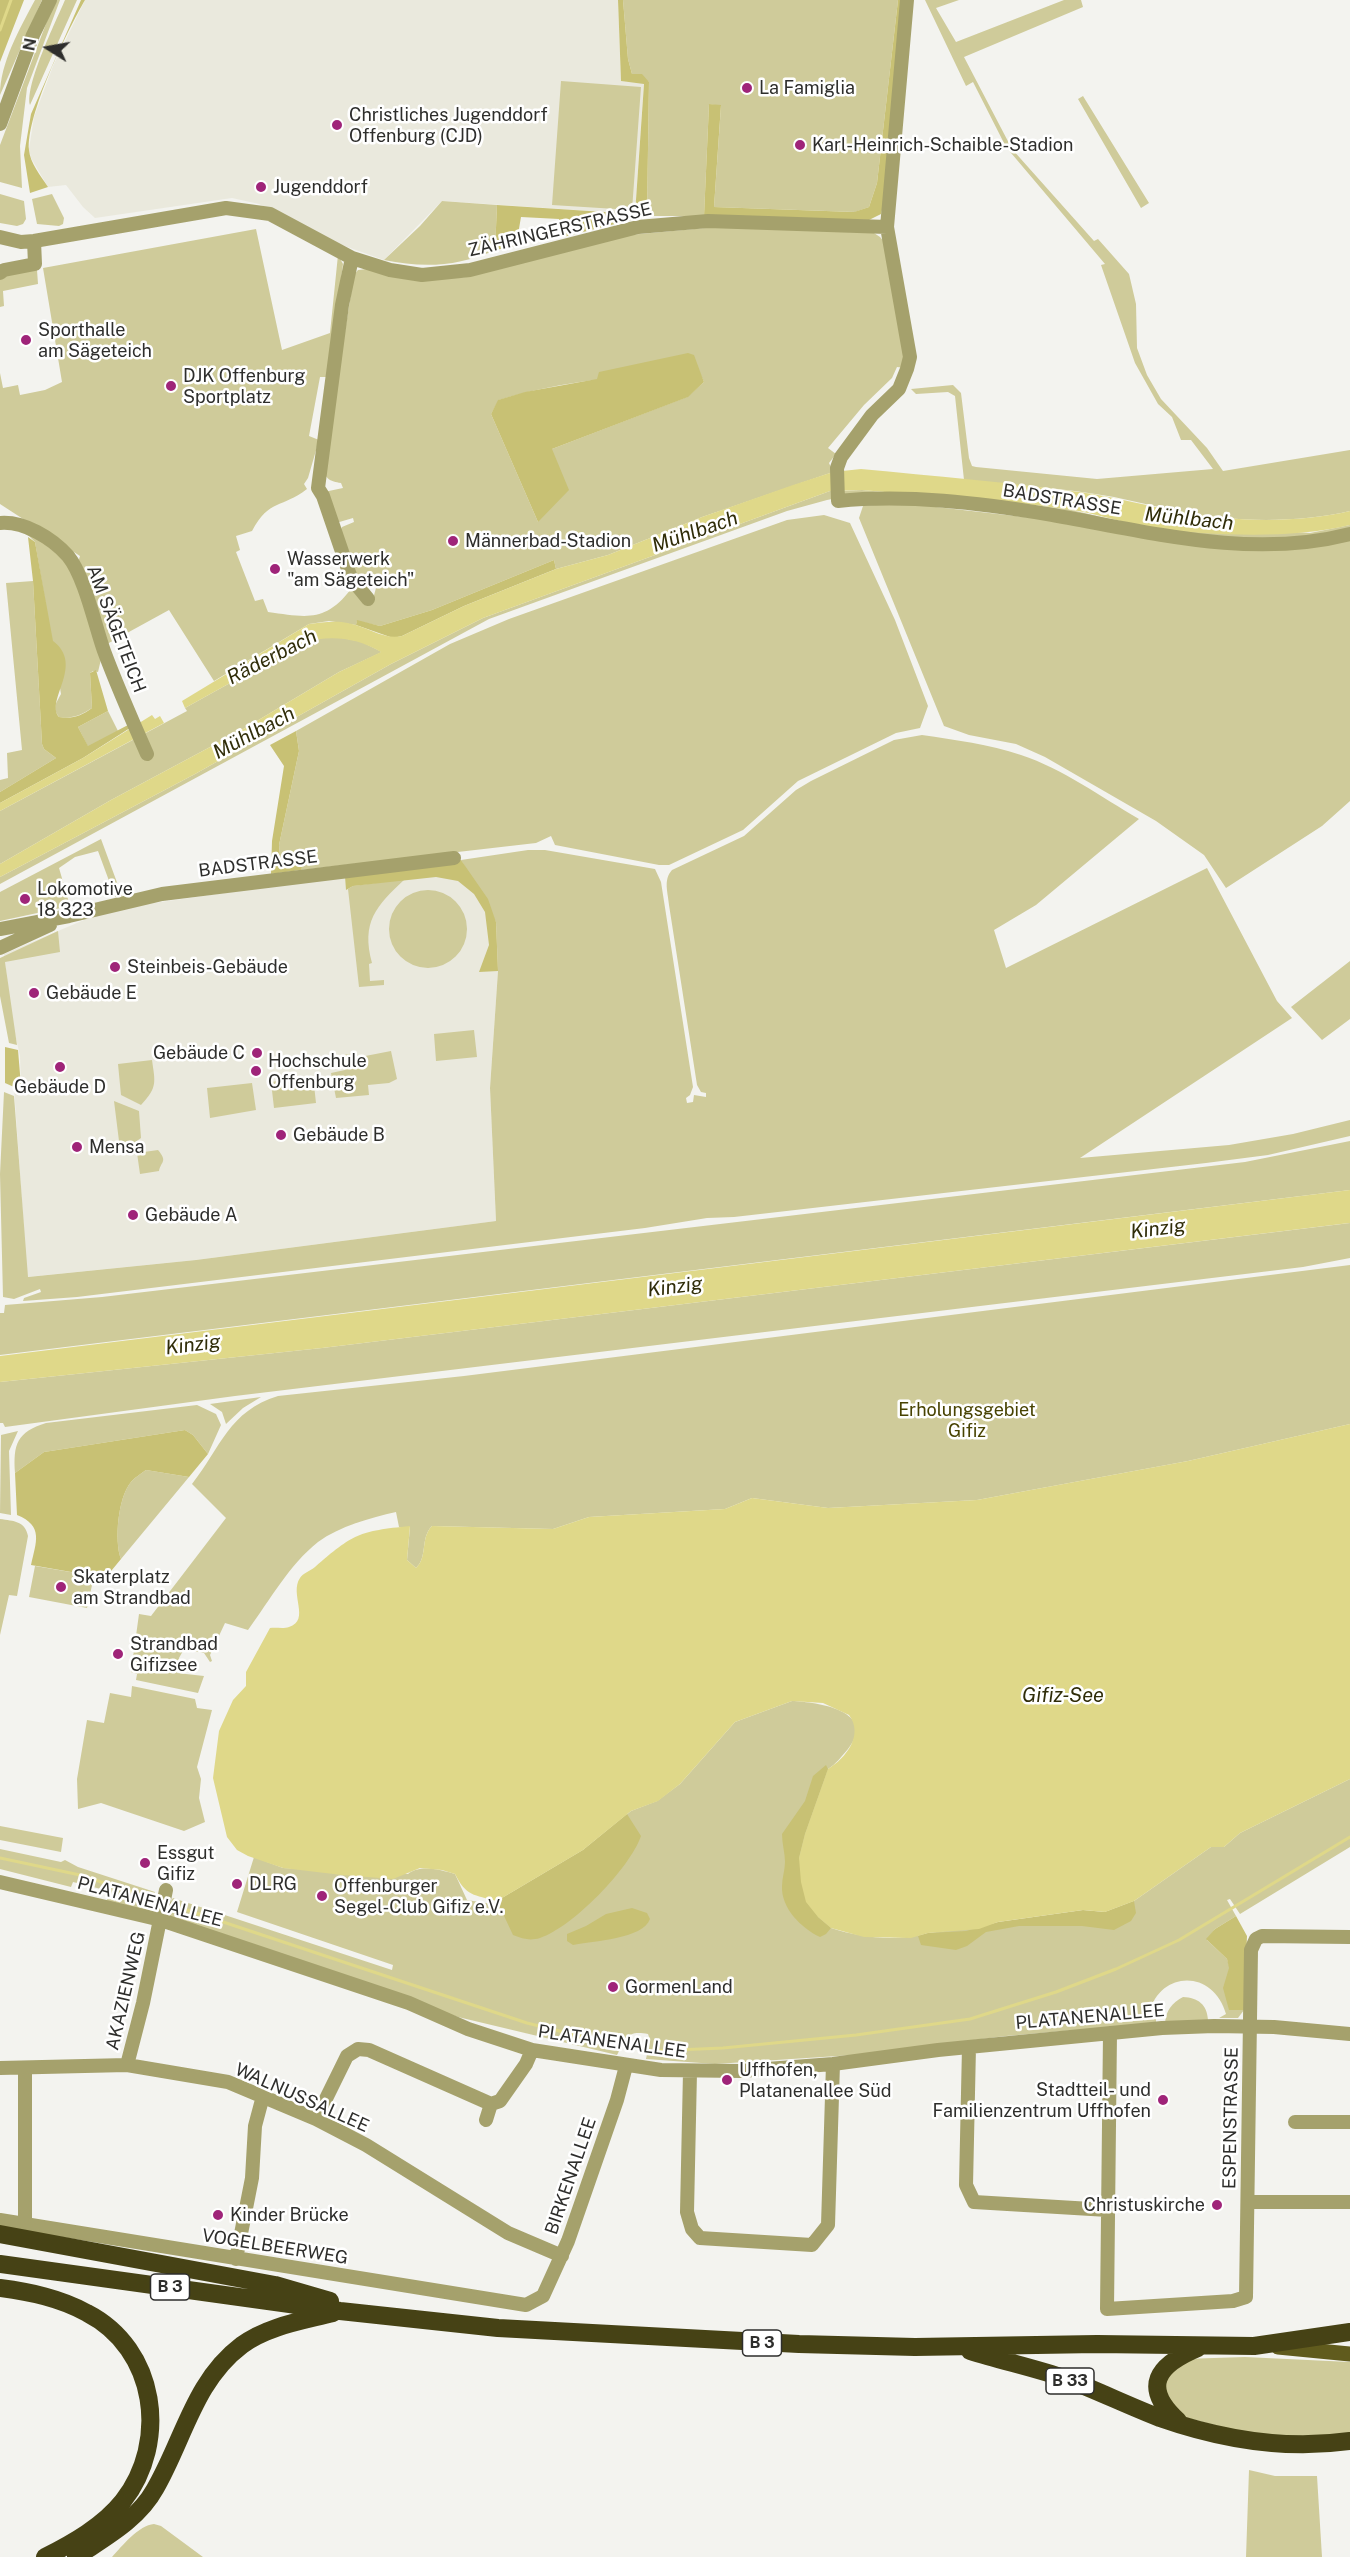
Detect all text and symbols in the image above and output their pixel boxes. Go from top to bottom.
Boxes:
north arrow [18,18,78,78]
text: N [19,37,40,52]
place label: La Famiglia [759,77,855,99]
marker: La Famiglia [740,81,754,95]
place label: Christliches Jugenddorf Offenburg (CJD) [349,104,548,146]
marker: Christliches Jugenddorf Offenburg (CJD) [330,118,344,132]
place label: Karl-Heinrich-Schaible-Stadion [812,134,1073,156]
marker: Karl-Heinrich-Schaible-Stadion [793,138,807,152]
place label: Jugenddorf [273,176,368,198]
marker: Jugenddorf [254,180,268,194]
street label: ZÄHRINGERSTRASSE [466,198,654,262]
place label: Sporthalle am Sägeteich [38,319,152,362]
marker: Sporthalle am Sägeteich [19,333,33,347]
place label: DJK Offenburg Sportplatz [183,365,306,407]
marker: DJK Offenburg Sportplatz [164,379,178,393]
street label: BADSTRASSE [1001,480,1123,520]
water label: Mühlbach [1143,502,1235,536]
water label: Mühlbach [649,506,741,558]
place label: Männerbad-Stadion [465,530,631,552]
marker: Männerbad-Stadion [446,534,460,548]
place label: Wasserwerk "am Sägeteich" [287,548,414,590]
street label: AM SÄGETEICH [82,562,150,696]
marker: Wasserwerk "am Sägeteich" [268,562,282,576]
water label: Räderbach [223,624,321,690]
water label: Mühlbach [209,701,299,765]
street label: BADSTRASSE [197,846,319,882]
place label: Lokomotive 18 323 [37,878,133,920]
marker: Lokomotive 18 323 [18,892,32,906]
place label: Steinbeis-Gebäude [127,956,288,978]
marker: Steinbeis-Gebäude [108,960,122,974]
place label: Gebäude E [46,982,137,1004]
marker: Gebäude E [27,986,41,1000]
place label: Gebäude C [153,1042,245,1064]
marker: Gebäude C [250,1046,264,1060]
place label: Hochschule Offenburg [268,1050,367,1092]
marker: Gebäude D [53,1060,67,1074]
marker: Hochschule Offenburg [249,1064,263,1078]
place label: Gebäude D [14,1076,106,1098]
place label: Gebäude B [293,1124,385,1146]
marker: Gebäude B [274,1128,288,1142]
place label: Mensa [89,1136,144,1158]
marker: Mensa [70,1140,84,1154]
place label: Gebäude A [145,1204,238,1226]
marker: Gebäude A [126,1208,140,1222]
water label: Kinzig [1129,1214,1187,1244]
water label: Kinzig [646,1272,704,1302]
water label: Kinzig [164,1330,222,1360]
park label: Erholungsgebiet Gifiz [898,1399,1036,1442]
place label: Skaterplatz am Strandbad [73,1566,191,1608]
marker: Skaterplatz am Strandbad [54,1580,68,1594]
place label: Strandbad Gifizsee [130,1633,218,1676]
marker: Strandbad Gifizsee [111,1647,125,1661]
water label: Gifiz-See [1022,1684,1104,1708]
place label: Essgut Gifiz [157,1842,215,1884]
marker: Essgut Gifiz [138,1856,152,1870]
street label: PLATANENALLEE [75,1872,225,1932]
place label: DLRG [249,1873,297,1895]
place label: Offenburger Segel-Club Gifiz e.V. [334,1875,503,1918]
marker: DLRG [230,1877,244,1891]
marker: Offenburger Segel-Club Gifiz e.V. [315,1889,329,1903]
street label: AKAZIENWEG [102,1930,150,2052]
place label: GormenLand [625,1976,733,1998]
marker: GormenLand [606,1980,620,1994]
street label: PLATANENALLEE [1015,2000,1165,2034]
street label: PLATANENALLEE [536,2021,688,2063]
street label: ESPENSTRASSE [1219,2047,1243,2189]
street label: WALNUSSALLEE [232,2059,372,2137]
place label: Uffhofen, Platanenallee Süd [739,2059,891,2102]
marker: Uffhofen, Platanenallee Süd [720,2073,734,2087]
place label: Stadtteil- und Familienzentrum Uffhofen [932,2079,1151,2122]
marker: Stadtteil- und Familienzentrum Uffhofen [1156,2093,1170,2107]
street label: BIRKENALLEE [541,2115,601,2237]
place label: Christuskirche [1084,2194,1205,2216]
marker: Christuskirche [1210,2198,1224,2212]
place label: Kinder Brücke [230,2204,349,2226]
marker: Kinder Brücke [211,2208,225,2222]
street label: VOGELBEERWEG [200,2225,350,2269]
road number: B 3 [150,2274,190,2300]
road number: B 3 [742,2330,782,2356]
road number: B 33 [1046,2368,1094,2394]

